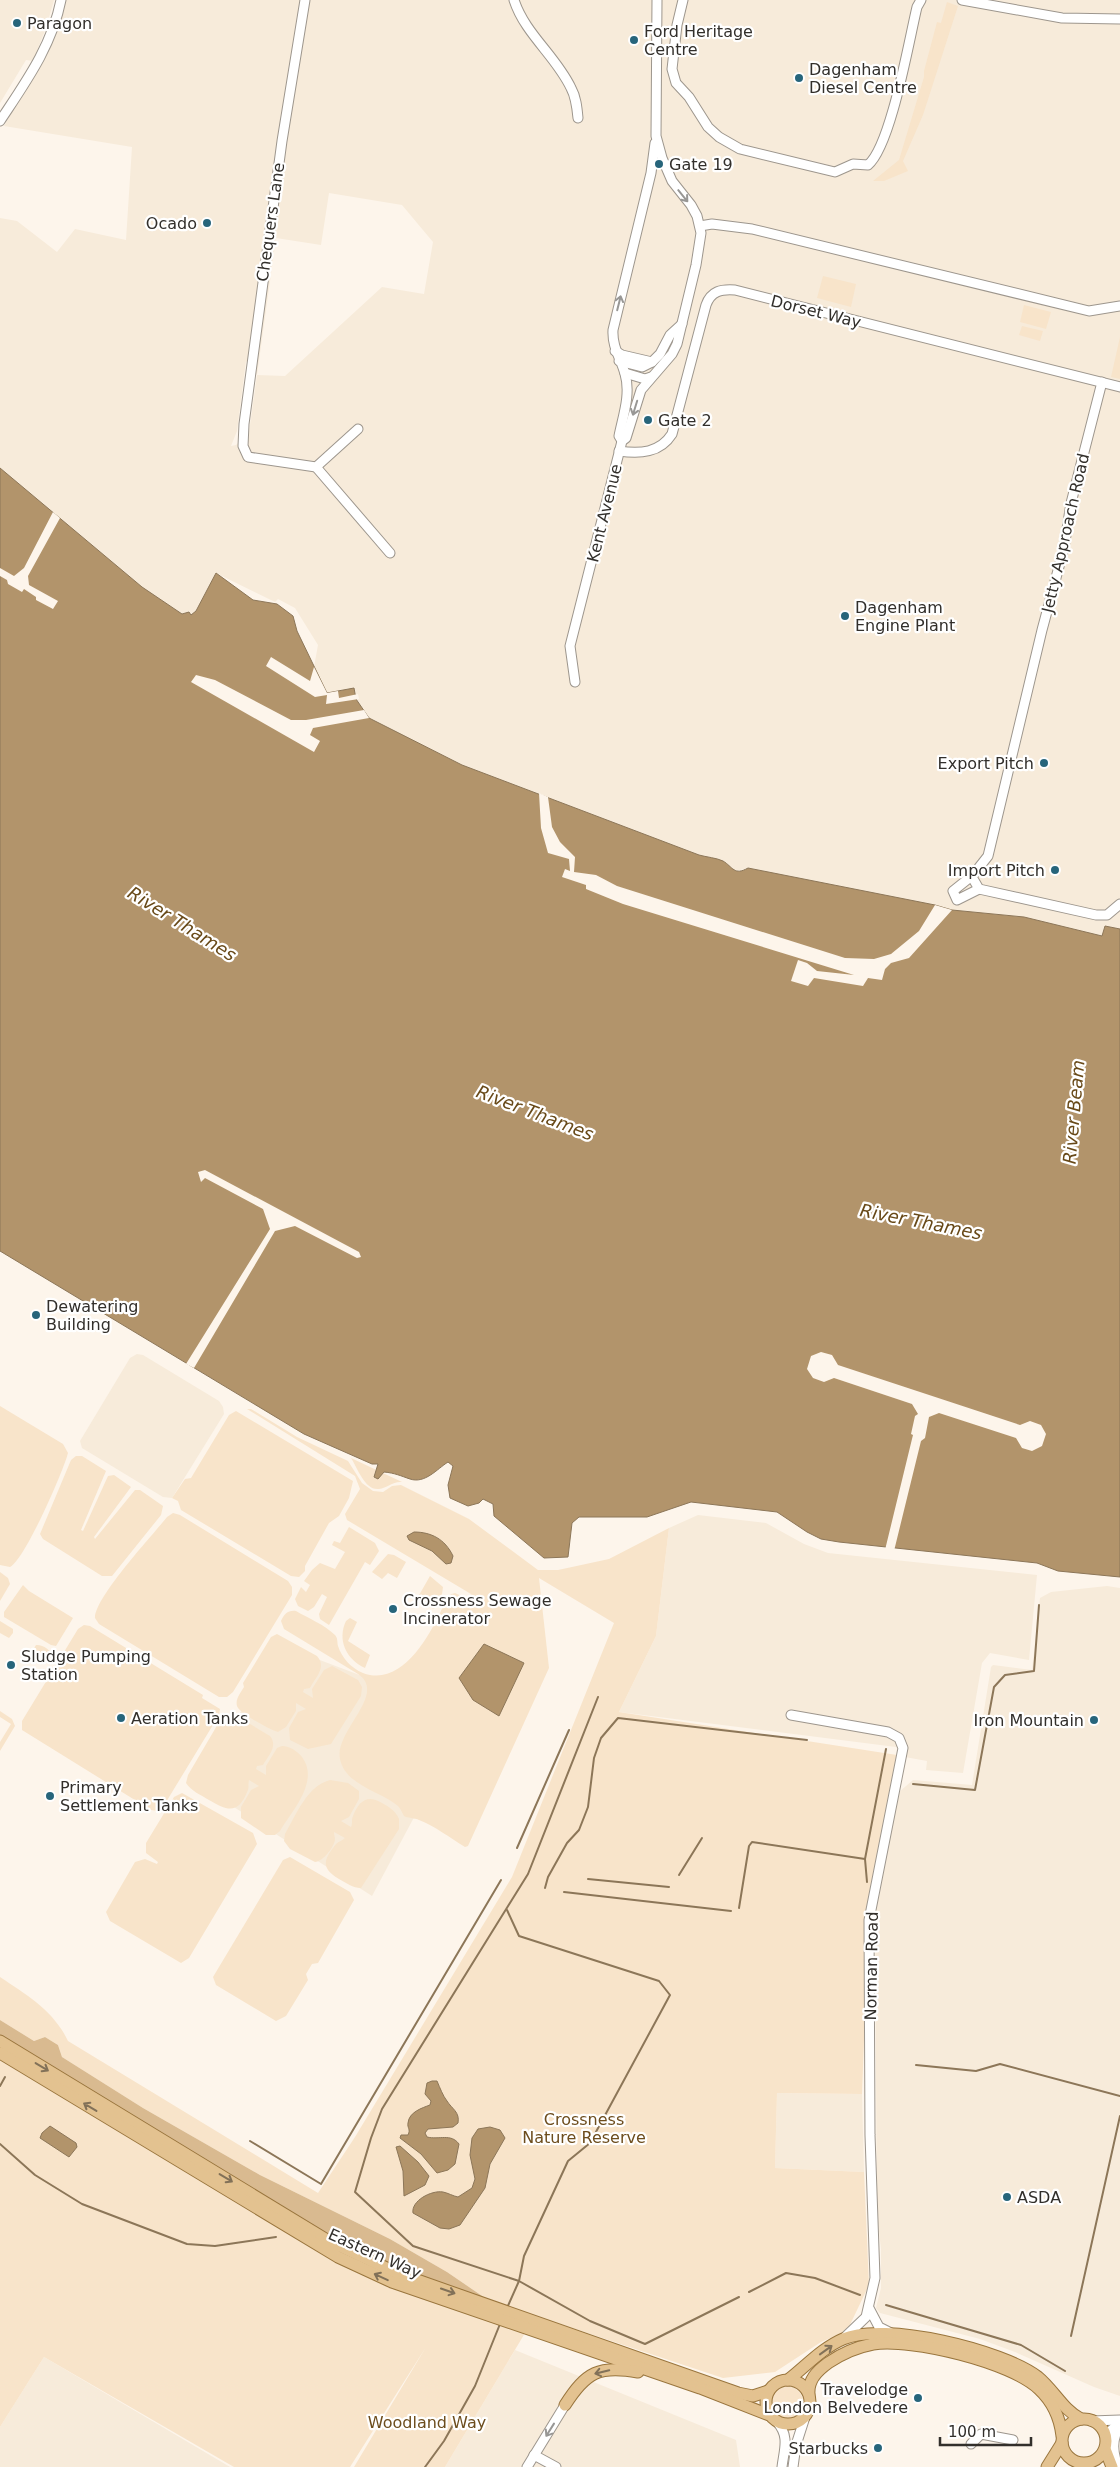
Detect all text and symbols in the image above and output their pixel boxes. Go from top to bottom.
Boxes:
place label: Paragon [27,14,92,33]
marker: Paragon [11,17,23,29]
place label: Ford Heritage Centre [644,22,753,59]
marker: Ford Heritage Centre [628,34,640,46]
place label: Dagenham Diesel Centre [809,60,917,97]
marker: Dagenham Diesel Centre [793,72,805,84]
place label: Gate 19 [669,155,733,174]
marker: Gate 19 [653,158,665,170]
street label: Chequers Lane [253,161,288,283]
one-way arrow [677,189,688,202]
place label: Ocado [146,214,197,233]
marker: Ocado [201,217,213,229]
street label: Dorset Way [769,291,863,332]
one-way arrow [614,295,624,311]
one-way arrow [630,400,639,415]
place label: Gate 2 [658,411,712,430]
marker: Gate 2 [642,414,654,426]
street label: Jetty Approach Road [1038,452,1093,616]
street label: Kent Avenue [583,462,626,564]
place label: Dagenham Engine Plant [855,598,955,635]
marker: Dagenham Engine Plant [839,610,851,622]
place label: Export Pitch [938,754,1034,773]
marker: Export Pitch [1038,757,1050,769]
place label: Import Pitch [948,861,1045,880]
marker: Import Pitch [1049,864,1061,876]
water label: River Thames [124,882,240,965]
water label: River Beam [1058,1059,1089,1165]
water label: River Thames [474,1081,597,1145]
water label: River Thames [858,1199,984,1244]
place label: Dewatering Building [46,1297,139,1334]
marker: Dewatering Building [30,1309,42,1321]
place label: Crossness Sewage Incinerator [403,1591,552,1628]
marker: Crossness Sewage Incinerator [387,1603,399,1615]
place label: Sludge Pumping Station [21,1647,151,1684]
marker: Sludge Pumping Station [5,1659,17,1671]
place label: Aeration Tanks [131,1709,248,1728]
place label: Iron Mountain [974,1711,1084,1730]
marker: Aeration Tanks [115,1712,127,1724]
marker: Iron Mountain [1088,1714,1100,1726]
place label: Primary Settlement Tanks [60,1778,198,1815]
marker: Primary Settlement Tanks [44,1790,56,1802]
street label: Norman Road [861,1911,882,2021]
one-way arrow [34,2062,48,2072]
one-way arrow [83,2102,97,2112]
park label: Crossness Nature Reserve [522,2110,646,2147]
one-way arrow [218,2173,232,2183]
place label: ASDA [1017,2188,1061,2207]
marker: ASDA [1001,2191,1013,2203]
street label: Eastern Way [325,2224,424,2282]
one-way arrow [374,2271,389,2281]
one-way arrow [439,2287,455,2296]
one-way arrow [819,2345,833,2355]
one-way arrow [594,2368,610,2377]
place label: Travelodge London Belvedere [764,2380,908,2417]
marker: Travelodge London Belvedere [912,2392,924,2404]
park label: Woodland Way [368,2413,486,2432]
scale bar [940,2414,1031,2446]
one-way arrow [544,2423,555,2437]
text: 100 m [948,2423,996,2441]
place label: Starbucks [788,2439,868,2458]
marker: Starbucks [872,2442,884,2454]

